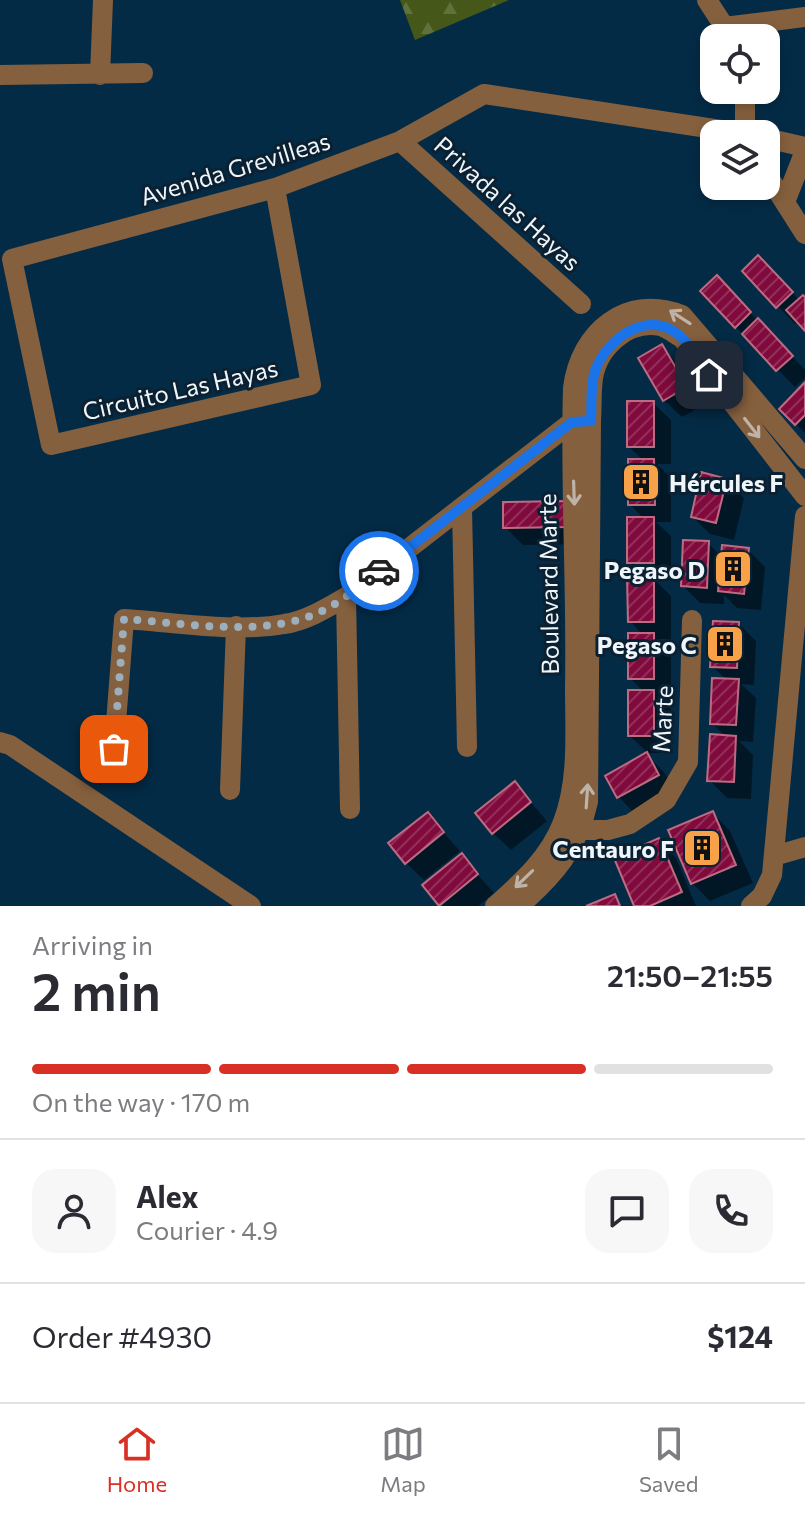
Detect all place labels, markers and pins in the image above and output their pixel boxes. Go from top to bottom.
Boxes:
pin [675,341,743,409]
building icon: Hércules F [620,461,662,503]
place label: Hércules F [669,468,783,497]
building icon: Pegaso D [712,548,754,590]
place label: Pegaso D [604,555,705,584]
building icon: Pegaso C [704,623,746,665]
place label: Pegaso C [597,630,697,659]
pin [80,715,148,783]
building icon: Centauro F [681,827,723,869]
place label: Centauro F [552,834,674,863]

